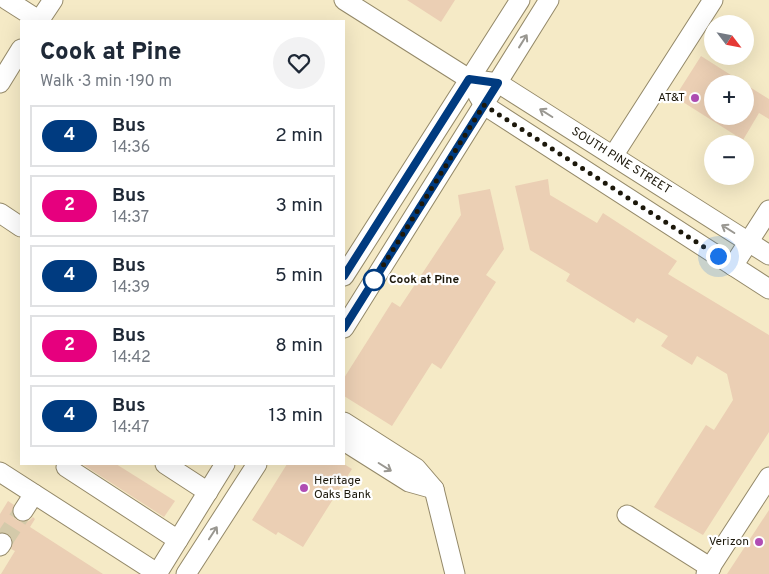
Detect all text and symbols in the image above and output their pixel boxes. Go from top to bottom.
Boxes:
north arrow [704,15,754,65]
map controls [704,15,754,185]
one-way arrow [519,35,529,49]
button: heart [273,37,325,89]
text: Cook at Pine [40,38,182,68]
text: Walk · 3 min · 190 m [40,72,172,92]
button: + [704,75,754,125]
place label: AT&T [658,90,685,106]
marker: AT&T [689,92,701,104]
one-way arrow [540,108,554,118]
text: Bus [112,114,146,138]
text: 4 [64,124,75,147]
text: 2 min [275,124,323,148]
street label: SOUTH PINE STREET [568,124,674,198]
button: − [704,135,754,185]
text: 14:36 [112,138,150,158]
text: Bus [112,184,146,208]
text: 2 [64,194,75,217]
text: 3 min [275,194,323,218]
text: 14:37 [112,208,149,228]
one-way arrow [721,223,735,233]
your location [706,244,731,269]
text: Bus [112,254,146,278]
text: 4 [64,264,75,287]
text: 5 min [275,264,323,288]
marker: Cook at Pine [363,269,385,291]
place label: Cook at Pine [389,272,459,288]
text: 14:39 [112,278,150,298]
text: Bus [112,324,146,348]
text: 2 [64,334,75,357]
text: 8 min [275,334,323,358]
text: 14:42 [112,348,151,368]
text: Bus [112,394,146,418]
text: 4 [64,404,75,427]
text: 13 min [268,404,323,428]
text: 14:47 [112,418,149,438]
one-way arrow [377,462,391,472]
place label: Heritage Oaks Bank [314,473,371,503]
marker: Heritage Oaks Bank [298,482,310,494]
one-way arrow [208,526,218,540]
place label: Verizon [709,534,749,550]
marker: Verizon [753,536,765,548]

